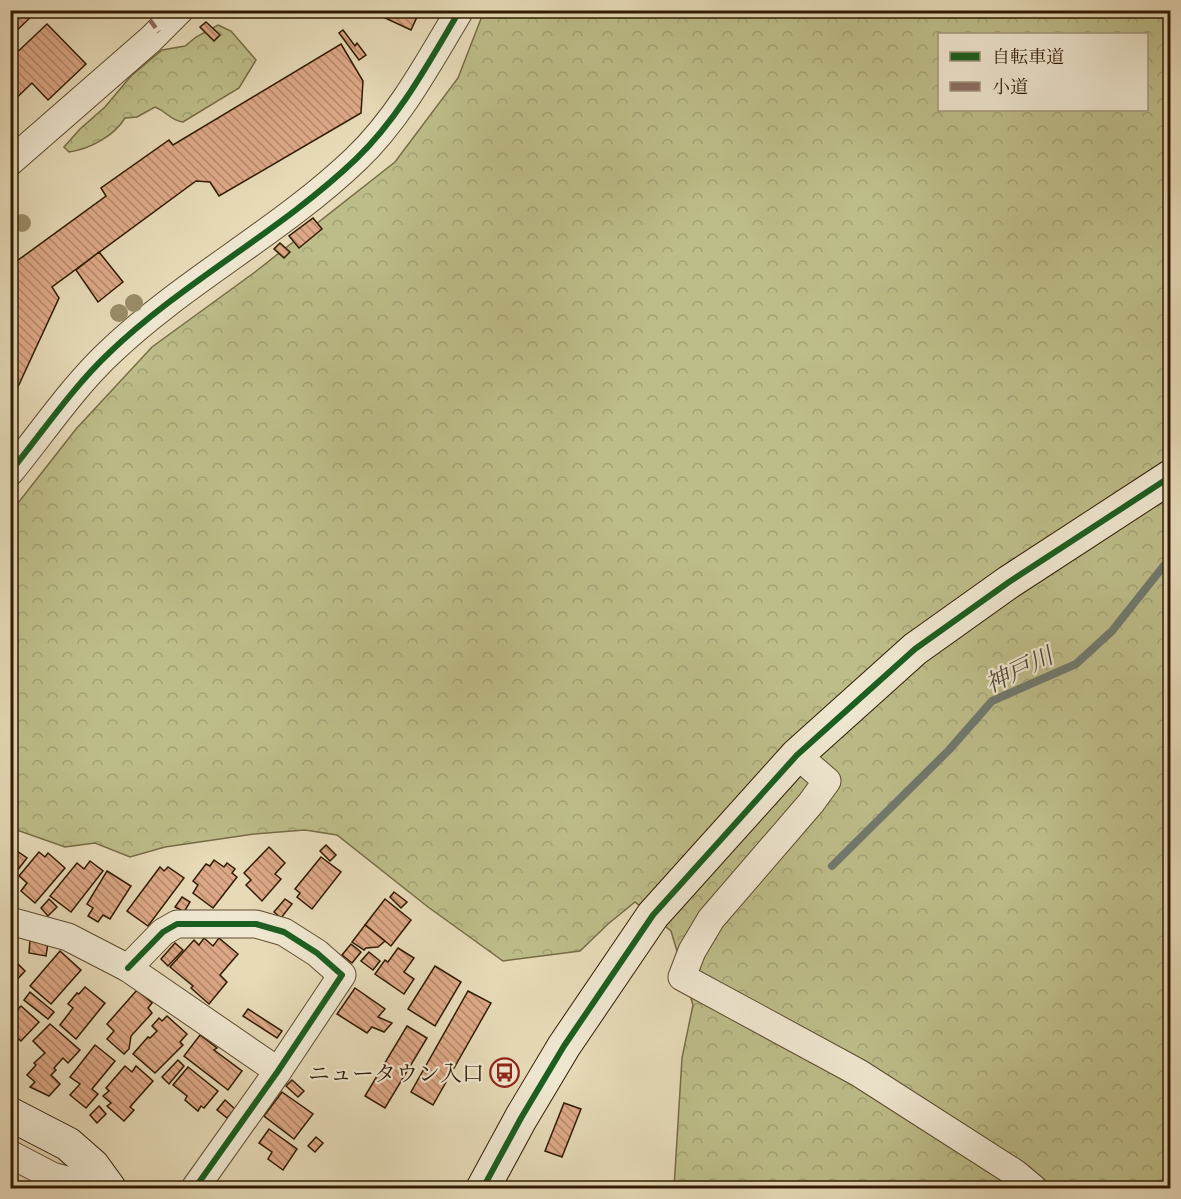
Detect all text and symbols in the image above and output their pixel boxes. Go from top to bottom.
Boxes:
legend [938,33,1148,111]
text: 自転車道 [992,46,1064,69]
text: 小道 [992,76,1028,99]
water label: 神戸川 [980,639,1061,700]
bus stop icon: ニュータウン入口 [489,1057,521,1089]
place label: ニュータウン入口 [308,1060,484,1088]

